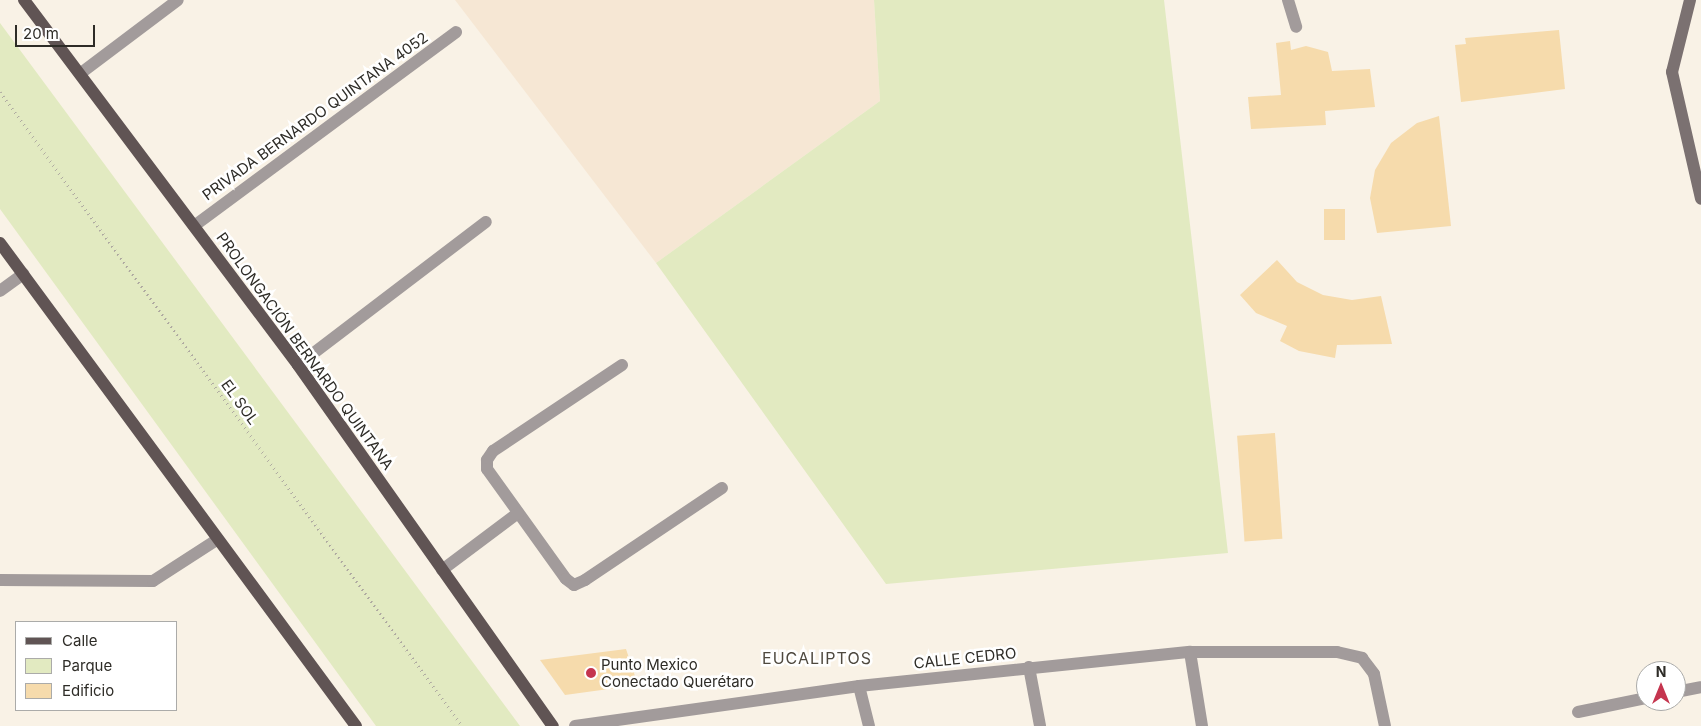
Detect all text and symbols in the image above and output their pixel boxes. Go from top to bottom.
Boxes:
scale bar [18,15,98,47]
text: 20 m [23,24,59,43]
street label: PRIVADA BERNARDO QUINTANA 4052 [199,28,431,204]
street label: PROLONGACIÓN BERNARDO QUINTANA [213,229,397,473]
street label: EL SOL [218,376,262,428]
legend [15,621,178,711]
text: Calle [62,631,97,650]
street label: CALLE CEDRO [913,644,1017,672]
district label: EUCALIPTOS [761,648,873,668]
place label: Punto Mexico Conectado Querétaro [601,655,754,690]
text: Parque [62,656,112,675]
north arrow [1636,661,1686,711]
text: N [1656,663,1666,680]
marker: Punto Mexico Conectado Querétaro [585,667,597,679]
text: Edificio [62,681,114,700]

